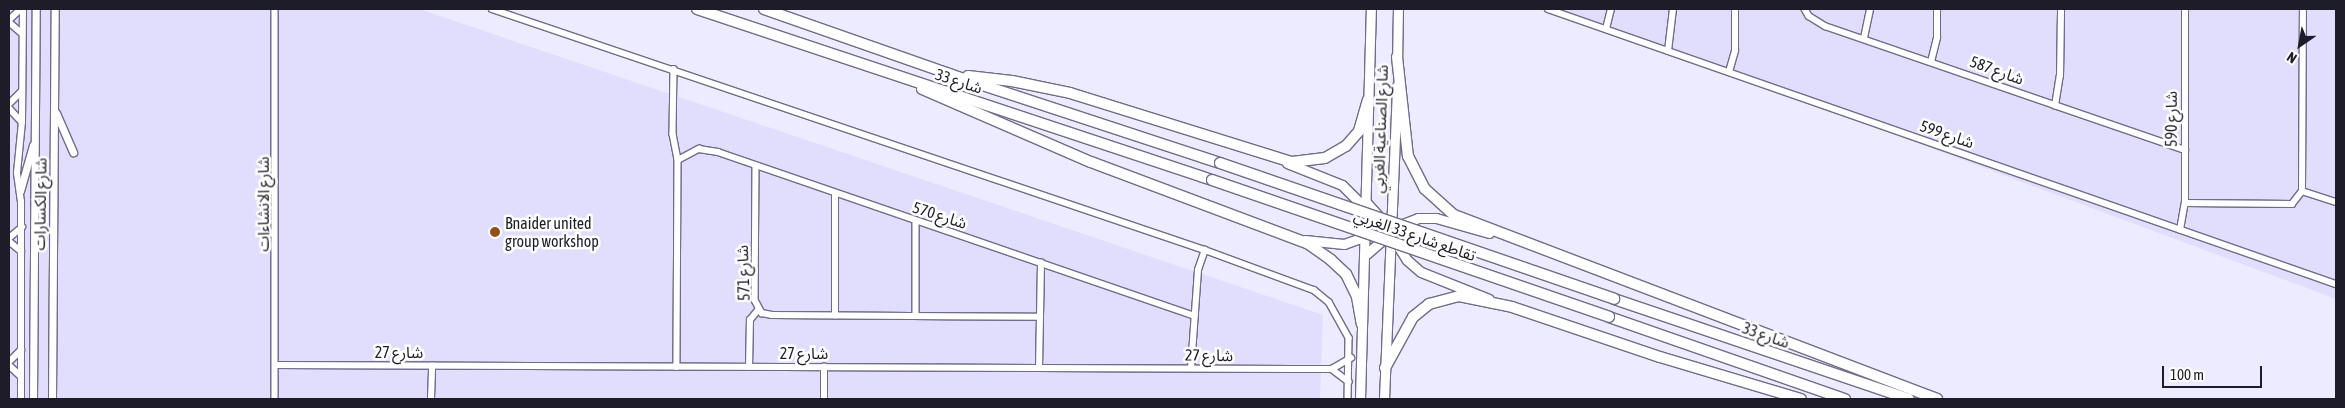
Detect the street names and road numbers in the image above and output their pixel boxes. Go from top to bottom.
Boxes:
street label: شارع 587 [1967,51,2027,89]
street label: شارع 33 [933,64,985,98]
street label: شارع الصناعية الغربي [1368,64,1392,194]
street label: شارع 590 [2161,91,2181,147]
street label: شارع 599 [1917,116,1977,152]
street label: شارع الانشاءات [253,156,273,252]
street label: شارع الكسارات [30,157,50,251]
street label: شارع 570 [910,197,970,233]
street label: تقاطع شارع 33 الغربي [1351,205,1479,265]
street label: شارع 571 [732,245,754,301]
street label: شارع 33 [1740,318,1792,352]
street label: شارع 27 [375,342,423,362]
street label: شارع 27 [780,343,828,363]
street label: شارع 27 [1185,345,1233,365]

